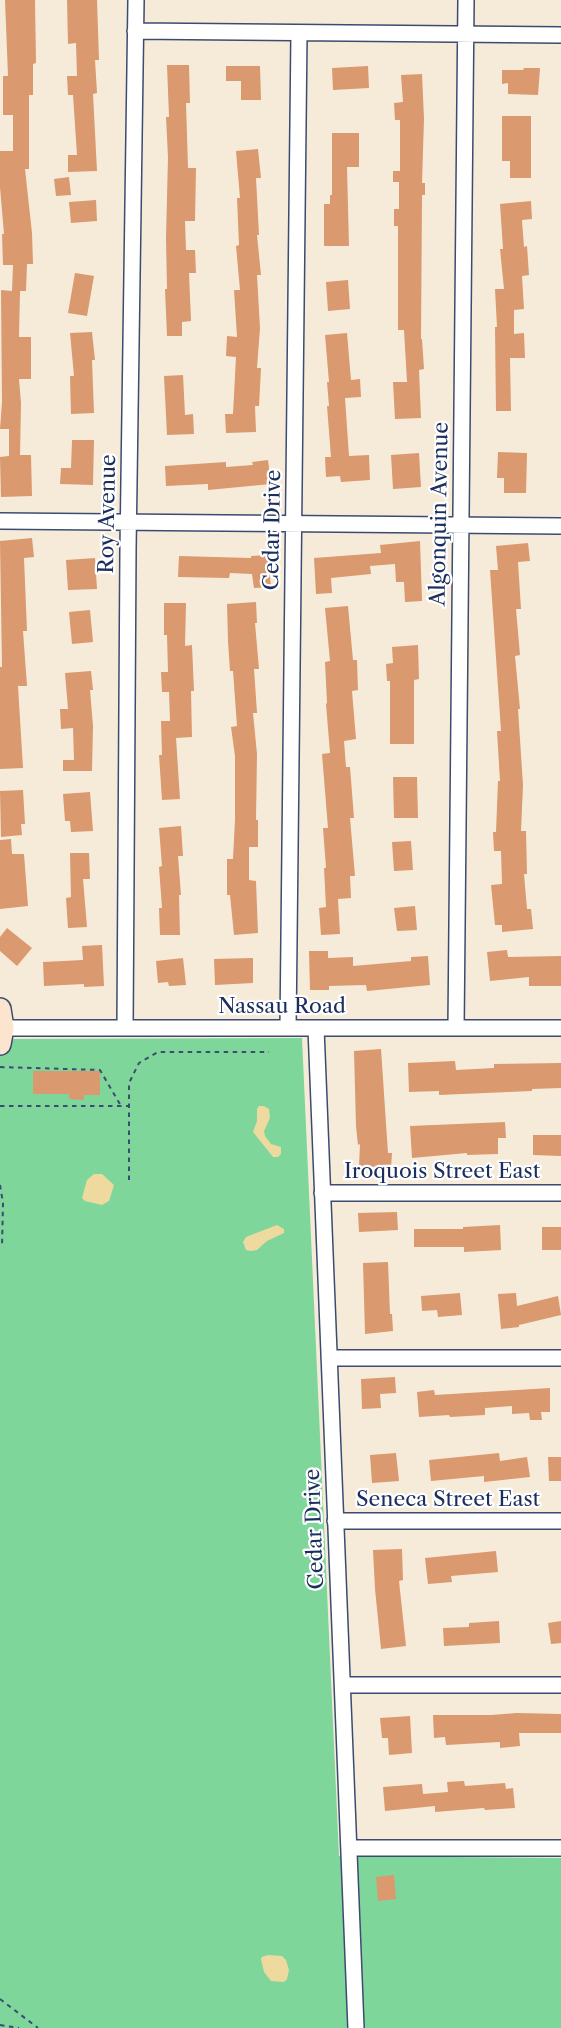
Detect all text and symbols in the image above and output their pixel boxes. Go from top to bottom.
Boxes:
street label: Algonquin Avenue [426,422,454,606]
street label: Roy Avenue [94,454,122,574]
street label: Cedar Drive [259,469,287,591]
street label: Nassau Road [218,994,346,1020]
street label: Iroquois Street East [344,1159,540,1185]
street label: Cedar Drive [300,1468,330,1590]
street label: Seneca Street East [356,1487,540,1513]

